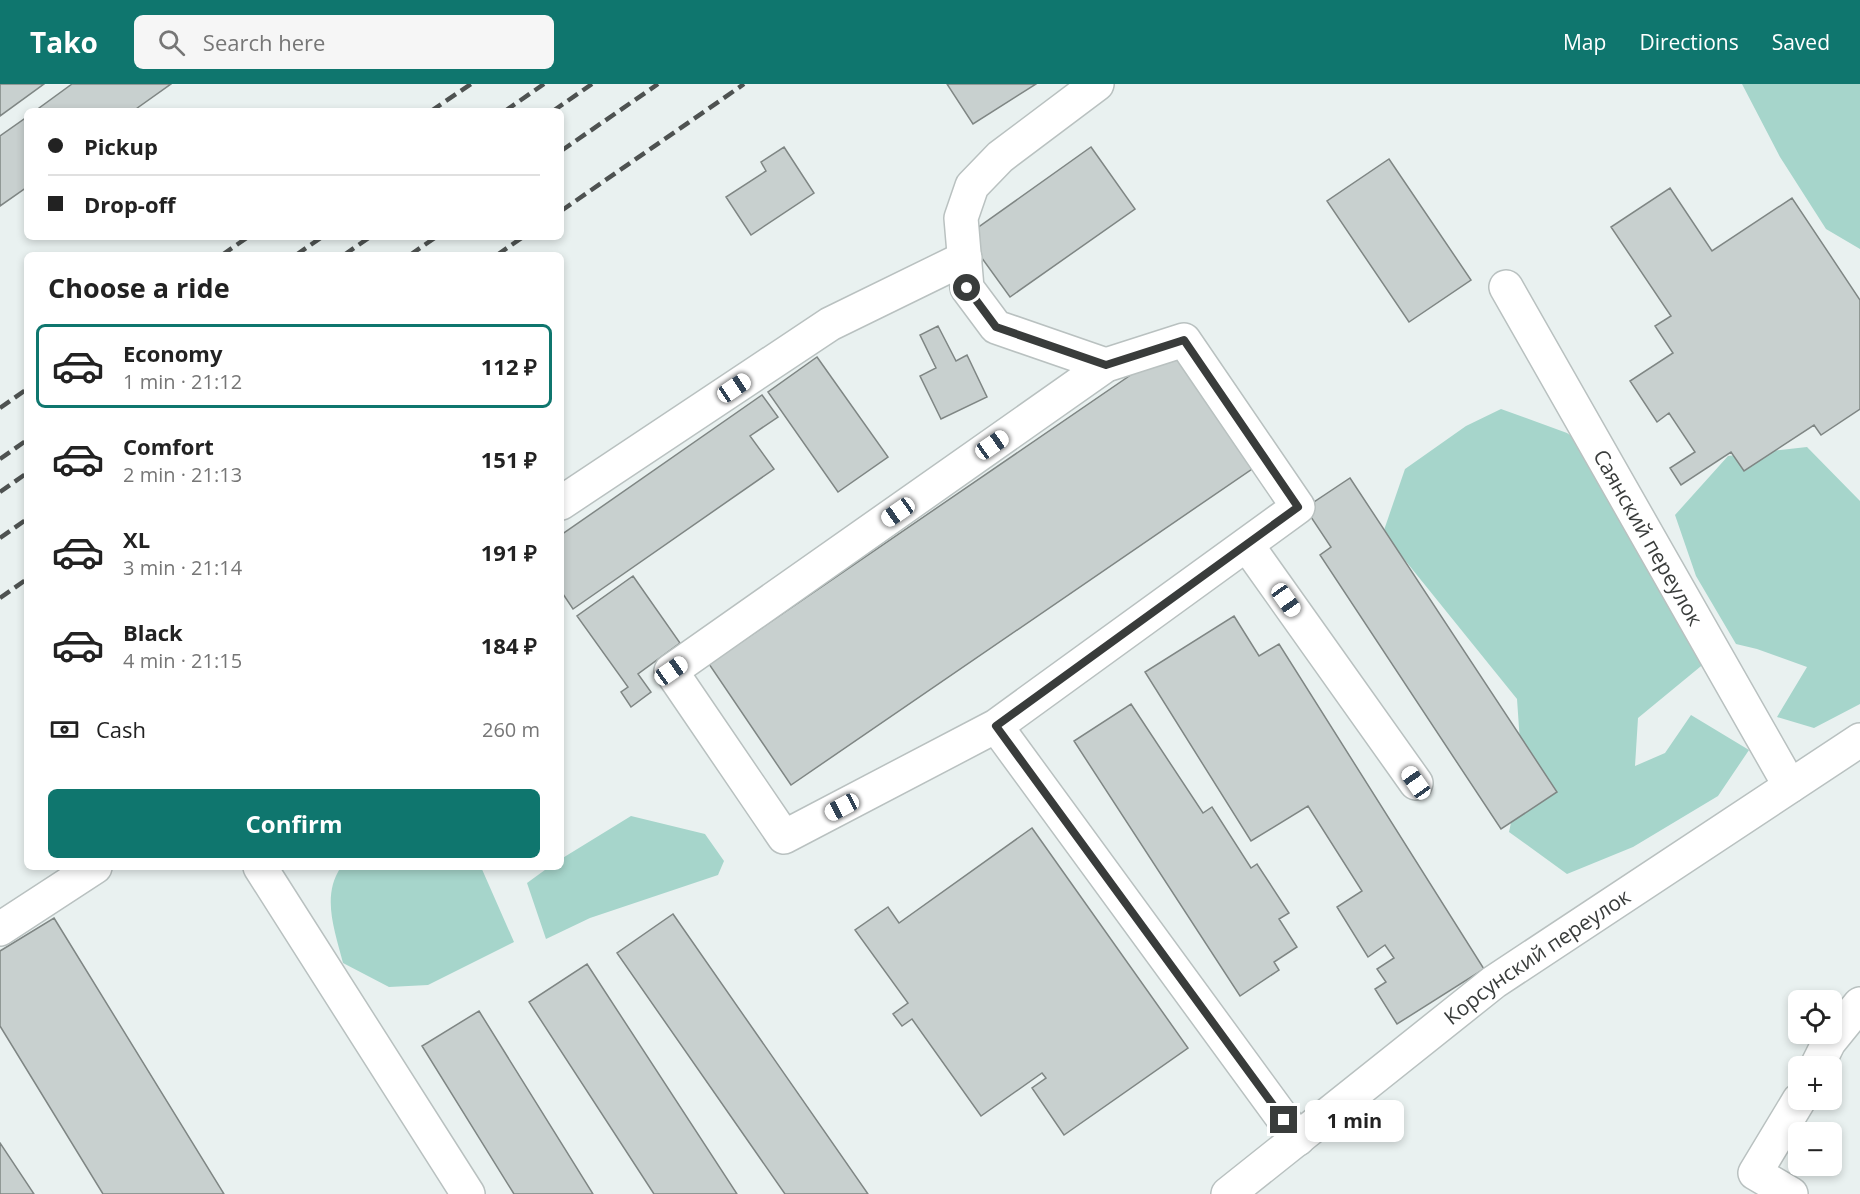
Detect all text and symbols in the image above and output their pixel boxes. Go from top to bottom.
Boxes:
search box [134,15,554,69]
text: Tako [30,23,98,61]
icon: search [155,26,188,59]
text: Search here [203,27,325,57]
text: Map [1563,28,1606,56]
text: Directions [1639,28,1739,56]
text: Saved [1772,28,1830,56]
text: Pickup [84,131,158,161]
text: Drop-off [84,189,176,219]
text: Choose a ride [48,269,230,306]
route start [953,274,980,301]
text: Economy [123,338,222,368]
icon: car [51,339,105,393]
text: 112 ₽ [481,351,537,381]
text: 1 min · 21:12 [123,368,242,395]
car [714,370,754,406]
car [972,427,1012,463]
text: Comfort [123,431,214,461]
icon: car [51,432,105,486]
text: 151 ₽ [481,444,537,474]
street label: Саянский переулок [1587,444,1710,631]
text: 2 min · 21:13 [123,461,242,488]
car [878,494,918,530]
text: XL [123,524,150,554]
icon: car [51,525,105,579]
text: 191 ₽ [481,537,537,567]
text: 3 min · 21:14 [123,554,242,581]
car [1268,580,1304,620]
text: Black [123,617,183,647]
icon: car [51,618,105,672]
text: 184 ₽ [481,630,537,660]
text: 4 min · 21:15 [123,647,242,674]
car [651,653,691,689]
icon: cash [48,713,81,746]
text: Cash [96,714,146,744]
text: 260 m [482,716,540,743]
car [1398,763,1434,803]
button: Confirm [48,789,540,858]
car [822,791,862,823]
street label: Корсунский переулок [1438,882,1636,1031]
map controls [1788,990,1842,1176]
button: locate [1788,990,1842,1044]
button: + [1788,1056,1842,1110]
callout: 1 min [1305,1099,1404,1141]
route end [1270,1106,1297,1133]
text: 1 min [1327,1107,1382,1134]
button: − [1788,1122,1842,1176]

